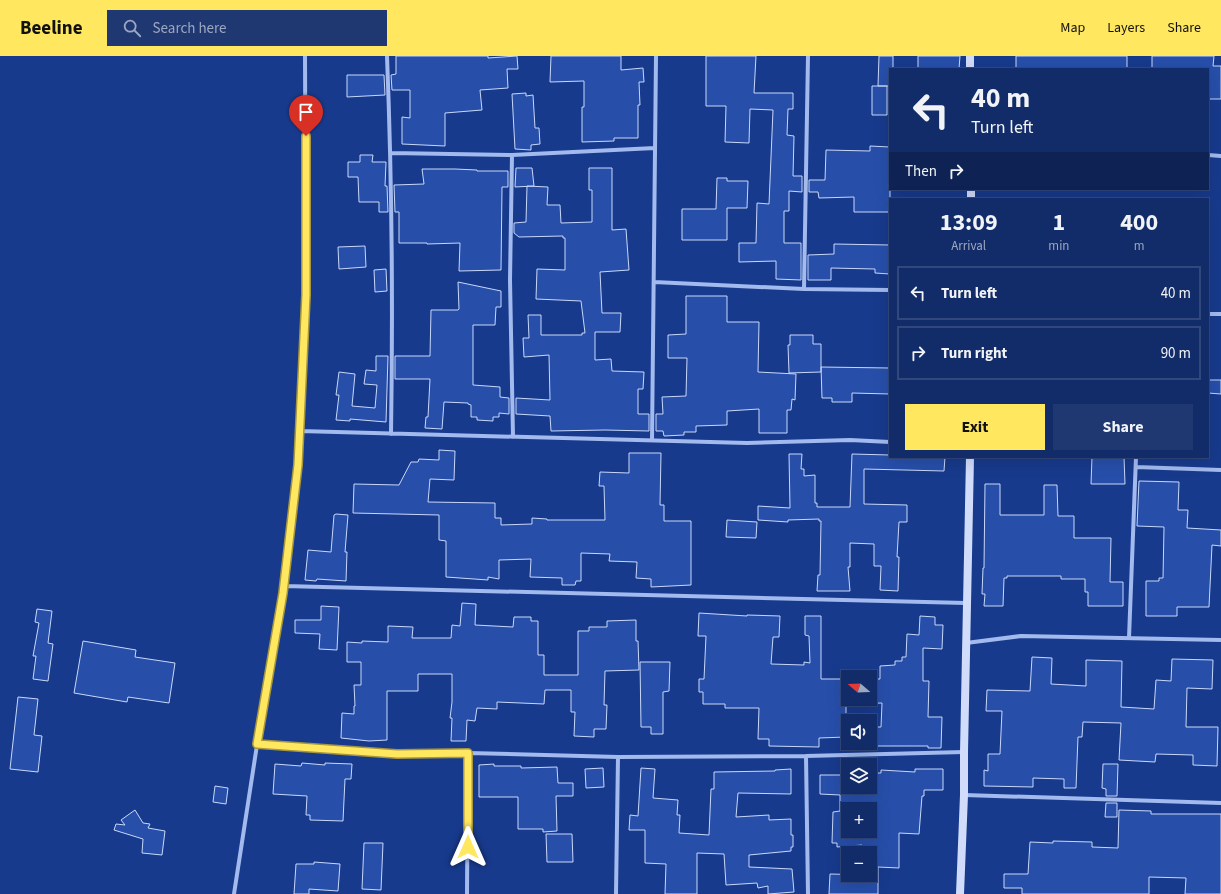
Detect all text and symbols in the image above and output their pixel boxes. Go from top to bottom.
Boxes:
search box [107,10,387,46]
text: Beeline [20,15,83,42]
icon: search [121,17,143,39]
text: Search here [153,18,227,39]
text: Map [1060,18,1085,38]
text: Layers [1107,18,1145,38]
text: Share [1167,18,1201,38]
text: 40 m [971,78,1030,118]
icon: left [905,84,957,136]
pin [289,95,323,136]
icon: arrive [295,101,317,123]
text: Turn left [971,115,1033,140]
icon: right [945,160,967,182]
text: Then [905,161,937,182]
text: 13:09 [940,205,998,240]
text: 1 [1053,205,1065,240]
text: 400 [1120,205,1158,240]
text: Arrival [951,237,986,255]
text: min [1048,237,1069,255]
text: m [1134,237,1145,255]
icon: left [907,282,929,304]
text: Turn left [941,283,997,304]
text: 40 m [1161,283,1191,304]
icon: right [907,342,929,364]
text: Turn right [941,343,1007,364]
text: 90 m [1161,343,1191,364]
button: Exit [905,404,1045,450]
button: Share [1053,404,1193,450]
north arrow [841,670,877,706]
map controls [841,670,877,882]
button: sound [841,714,877,750]
button: layers [841,758,877,794]
button: + [841,802,877,838]
position arrow [447,826,489,868]
button: − [841,846,877,882]

